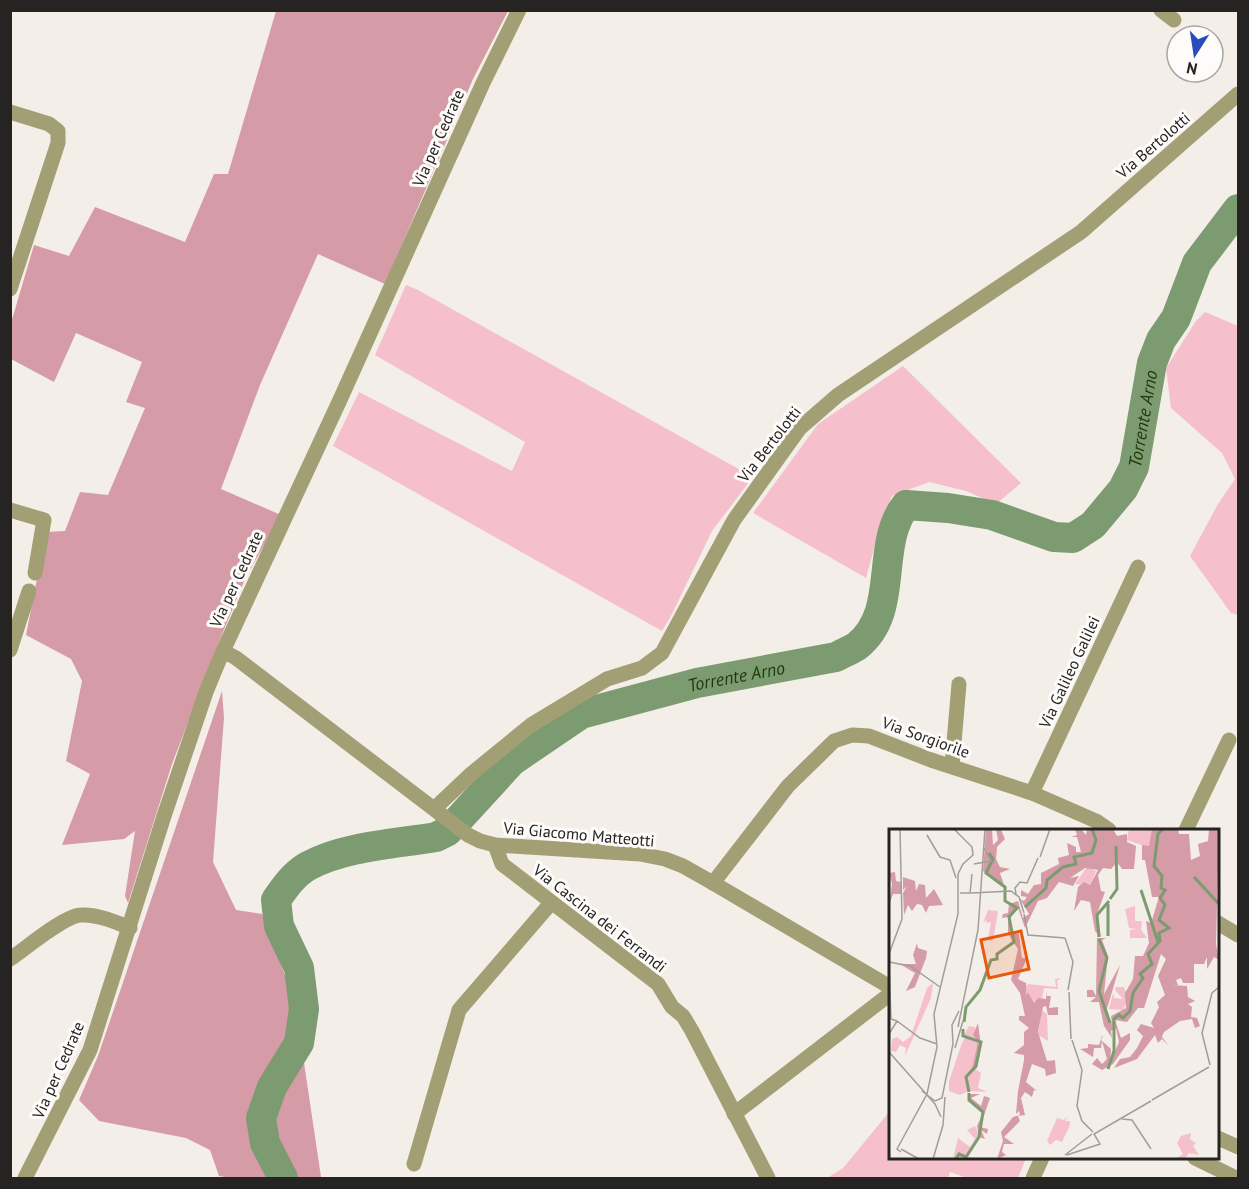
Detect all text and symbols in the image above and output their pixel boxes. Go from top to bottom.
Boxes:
north arrow [1165,24,1225,84]
text: N [1185,58,1199,80]
street label: Via per Cedrate [407,86,468,191]
street label: Via Bertolotti [1111,108,1194,183]
water label: Torrente Arno [1123,368,1162,469]
street label: Via Bertolotti [732,402,805,487]
street label: Via per Cedrate [205,528,267,631]
street label: Via Galileo Galilei [1034,613,1104,732]
water label: Torrente Arno [685,655,787,697]
street label: Via Sorgiorile [878,712,973,762]
street label: Via Giacomo Matteotti [502,817,655,851]
inset map [889,829,1219,1159]
street label: Via Cascina dei Ferrandi [529,859,671,976]
street label: Via per Cedrate [27,1018,88,1123]

